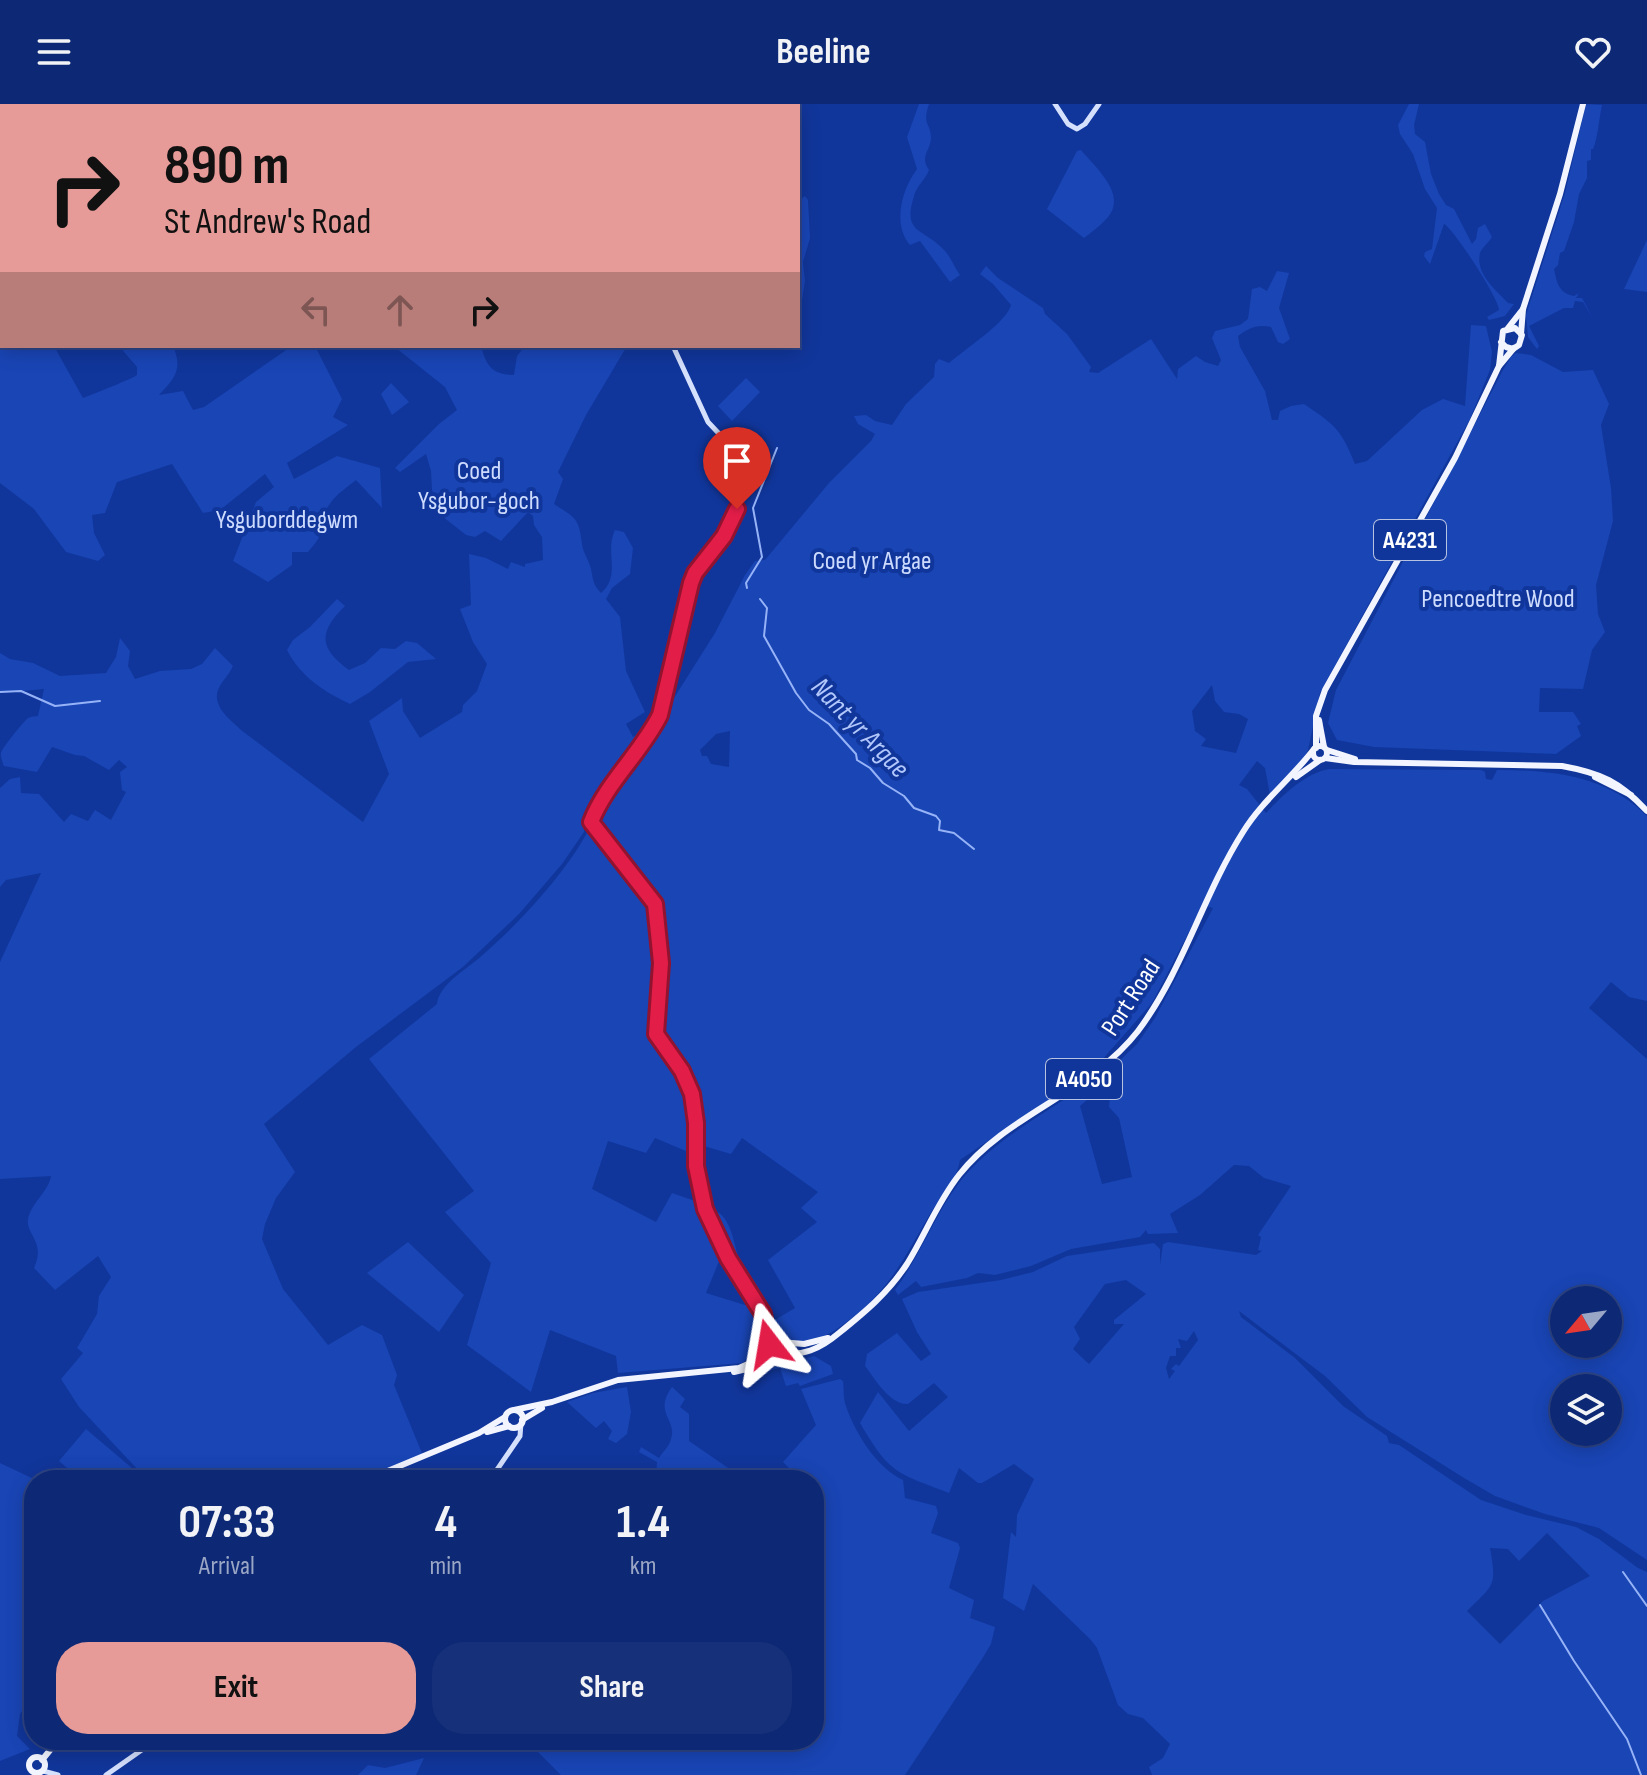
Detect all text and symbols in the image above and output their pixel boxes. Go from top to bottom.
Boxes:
icon: menu [32,30,76,74]
icon: heart [1571,30,1615,74]
text: Beeline [776,31,871,74]
text: 890 m [164,133,290,200]
icon: right [32,136,136,240]
text: St Andrew's Road [164,201,371,244]
icon: left [294,288,338,332]
icon: ahead [378,288,422,332]
icon: right [462,288,506,332]
pin [703,427,771,509]
icon: arrive [715,439,759,483]
park label: Coed Ysgubor-goch [418,456,540,517]
park label: Ysguborddegwm [216,505,358,536]
road number: A4231 [1374,520,1446,560]
park label: Coed yr Argae [812,546,932,577]
park label: Pencoedtre Wood [1421,584,1575,615]
water label: Nant yr Argae [804,671,916,785]
street label: Port Road [1095,954,1167,1042]
road number: A4050 [1046,1059,1122,1099]
north arrow [1550,1286,1622,1358]
map controls [1550,1286,1622,1446]
position arrow [727,1302,811,1386]
button: layers [1550,1374,1622,1446]
text: 07:33 [178,1494,275,1551]
text: 4 [435,1494,457,1551]
text: 1.4 [616,1494,670,1551]
text: Arrival [199,1551,255,1582]
text: min [430,1551,462,1582]
text: km [630,1551,656,1582]
button: Exit [56,1642,416,1734]
button: Share [432,1642,792,1734]

